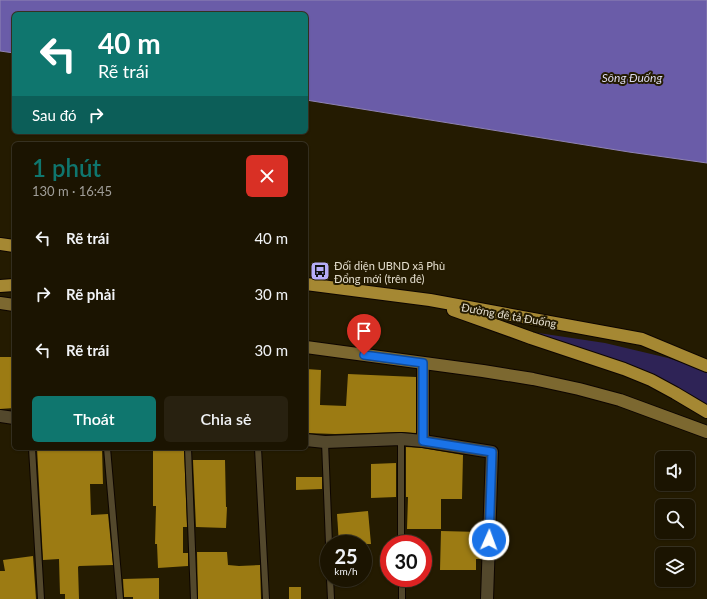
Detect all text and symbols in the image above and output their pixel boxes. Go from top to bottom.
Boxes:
text: 40 m [98,26,161,60]
icon: left [32,28,84,80]
text: Rẽ trái [98,60,149,82]
water label: Sông Đuống [602,70,662,85]
icon: right [85,104,107,126]
text: Sau đó [32,106,77,124]
text: 1 phút [32,153,101,182]
button: close [246,155,288,197]
text: 130 m · 16:45 [32,183,112,199]
icon: left [32,227,54,249]
text: Rẽ trái [66,229,109,247]
text: 40 m [254,229,288,247]
place label: Đối diện UBND xã Phù Đổng mới (trên đê) [334,259,445,285]
bus stop icon: Đối diện UBND xã Phù Đổng mới (trên đê) [309,260,331,282]
icon: right [32,283,54,305]
text: Rẽ phải [66,285,115,303]
text: 30 m [254,285,288,303]
street label: Đường đê tả Đuống [460,300,558,330]
pin [347,314,381,355]
icon: arrive [353,320,375,342]
icon: left [32,339,54,361]
text: Rẽ trái [66,341,109,359]
text: 30 m [254,341,288,359]
button: Thoát [32,396,156,442]
button: Chia sẻ [164,396,288,442]
map controls [655,451,695,587]
button: sound [655,451,695,491]
button: search [655,499,695,539]
position arrow [468,519,510,561]
speed limit sign: 30 [380,535,432,587]
text: 25 [334,544,358,568]
button: layers [655,547,695,587]
text: km/h [334,565,358,577]

